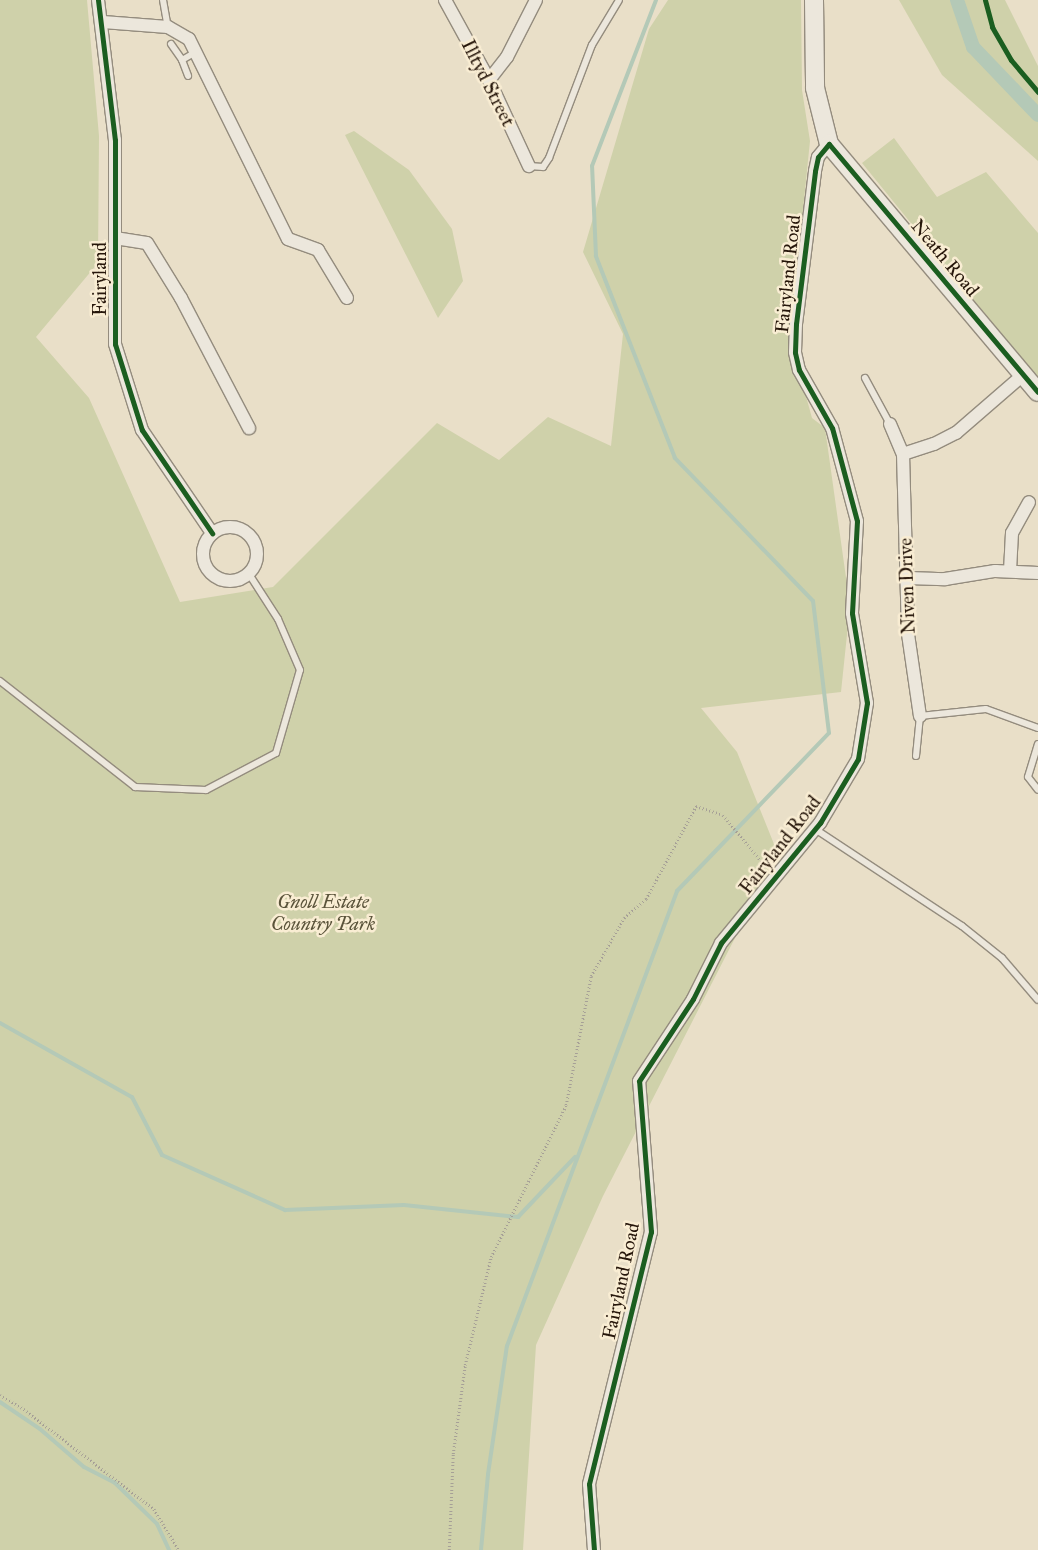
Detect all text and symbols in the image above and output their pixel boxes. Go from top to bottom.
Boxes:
street label: Illtyd Street [456,36,520,130]
street label: Fairyland Road [770,214,806,334]
street label: Neath Road [906,215,984,301]
street label: Fairyland [89,242,111,316]
street label: Niven Drive [894,538,920,634]
street label: Fairyland Road [734,791,826,899]
park label: Gnoll Estate Country Park [271,891,375,935]
street label: Fairyland Road [598,1221,644,1341]

